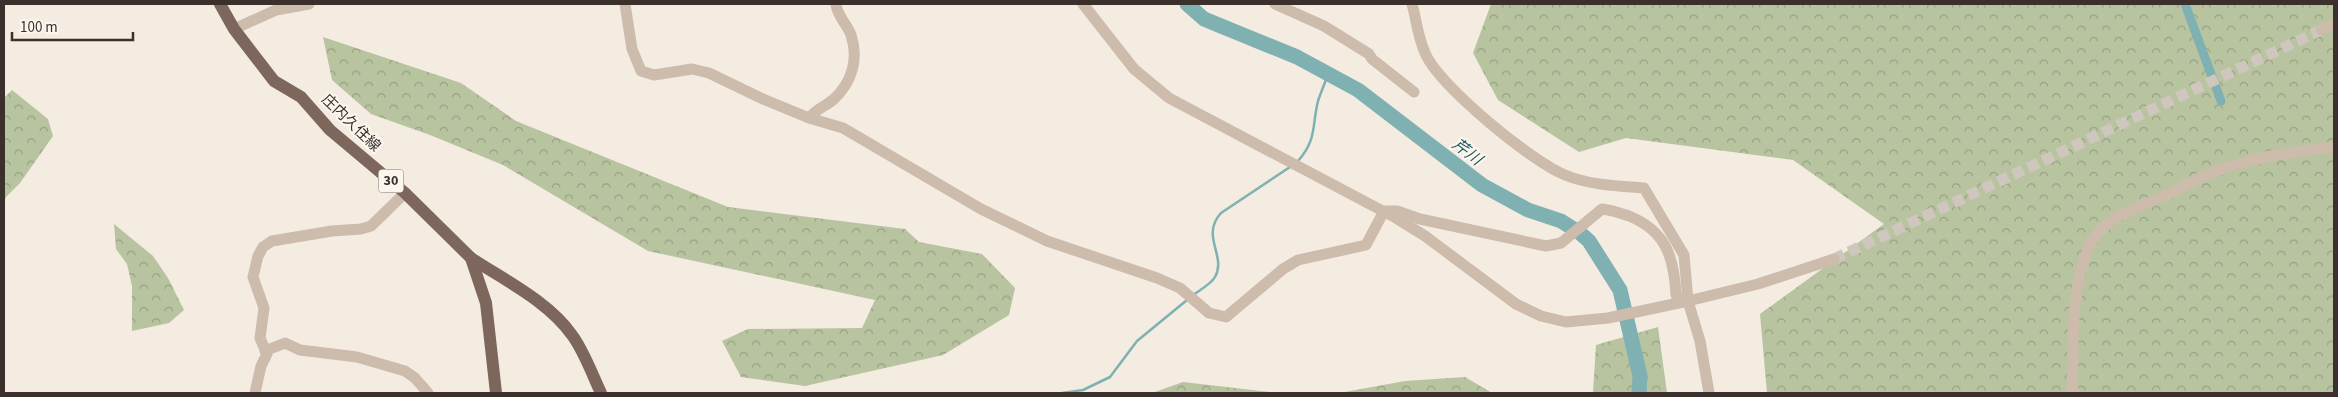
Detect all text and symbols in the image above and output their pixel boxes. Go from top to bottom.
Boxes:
scale bar [12,10,134,42]
text: 100 m [20,17,58,38]
street label: 庄内久住線 [317,89,385,157]
water label: 芹川 [1448,134,1488,172]
road number: 30 [378,170,404,192]

